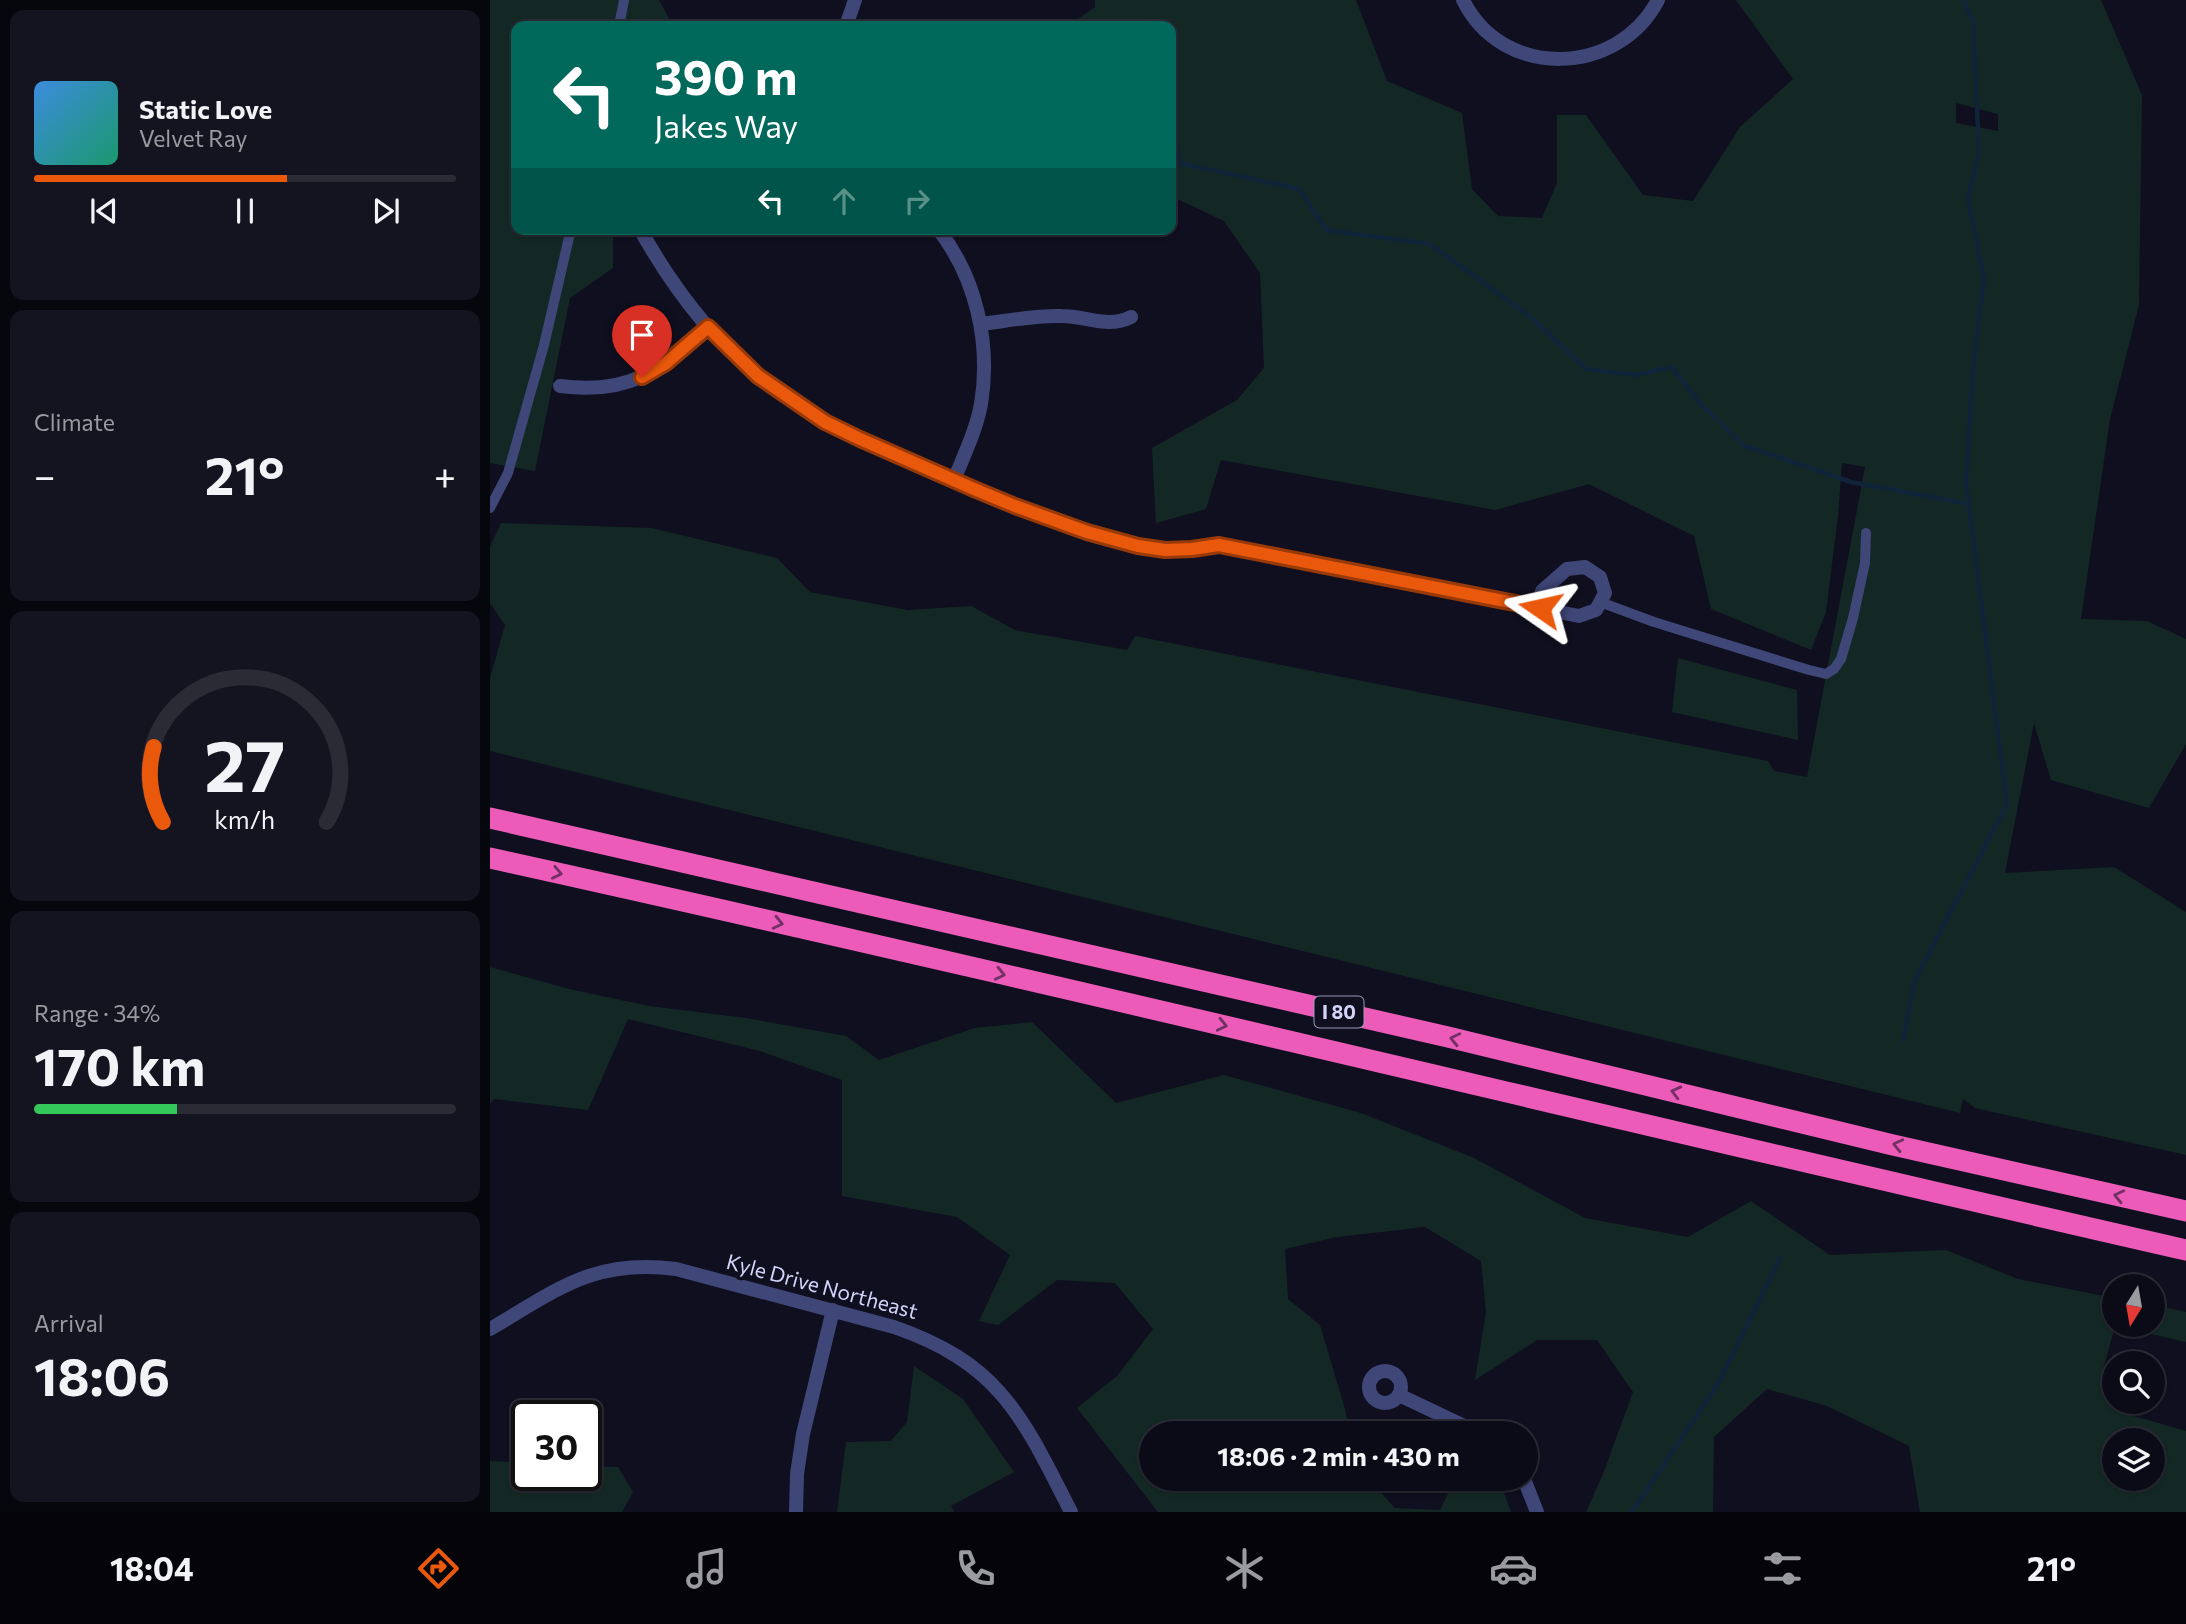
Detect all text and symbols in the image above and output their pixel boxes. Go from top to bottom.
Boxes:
text: 390 m [654,45,797,105]
icon: left [539,49,630,140]
text: Static Love [139,93,272,124]
text: Jakes Way [654,105,798,145]
text: Velvet Ray [139,124,247,152]
icon: left [752,182,790,220]
icon: ahead [825,182,863,220]
icon: right [898,182,936,220]
icon: previous [85,192,123,230]
icon: pause [226,192,264,230]
icon: next [367,192,405,230]
pin [612,305,672,377]
icon: arrive [623,316,661,354]
text: Climate [34,408,115,436]
text: 21° [205,442,284,506]
text: − [34,451,56,498]
text: + [434,451,456,498]
position arrow [1503,571,1577,645]
text: 27 [205,718,285,807]
text: km/h [215,804,275,834]
one-way arrow [551,864,563,879]
one-way arrow [772,915,784,930]
one-way arrow [994,966,1006,980]
road number: I 80 [1314,996,1364,1028]
text: Range · 34% [34,999,160,1027]
one-way arrow [1216,1017,1228,1031]
one-way arrow [1449,1032,1461,1047]
text: 170 km [34,1033,206,1097]
one-way arrow [1671,1086,1683,1100]
one-way arrow [1892,1139,1904,1154]
one-way arrow [2114,1190,2126,1204]
street label: Kyle Drive Northeast [724,1248,921,1323]
north arrow [2102,1274,2165,1337]
map controls [2102,1274,2165,1491]
text: Arrival [34,1309,104,1337]
text: 18:06 [34,1343,170,1407]
button: search [2102,1351,2165,1414]
speed limit sign: 30 [511,1400,602,1491]
button: layers [2102,1428,2165,1491]
text: 18:06 · 2 min · 430 m [1217,1440,1460,1471]
icon: directions [414,1544,463,1593]
icon: music [682,1544,731,1593]
icon: phone [951,1544,1000,1593]
icon: climate [1220,1544,1269,1593]
icon: car [1489,1544,1538,1593]
icon: filters [1758,1544,1807,1593]
text: 18:04 [110,1548,194,1588]
text: 21° [2027,1548,2076,1588]

